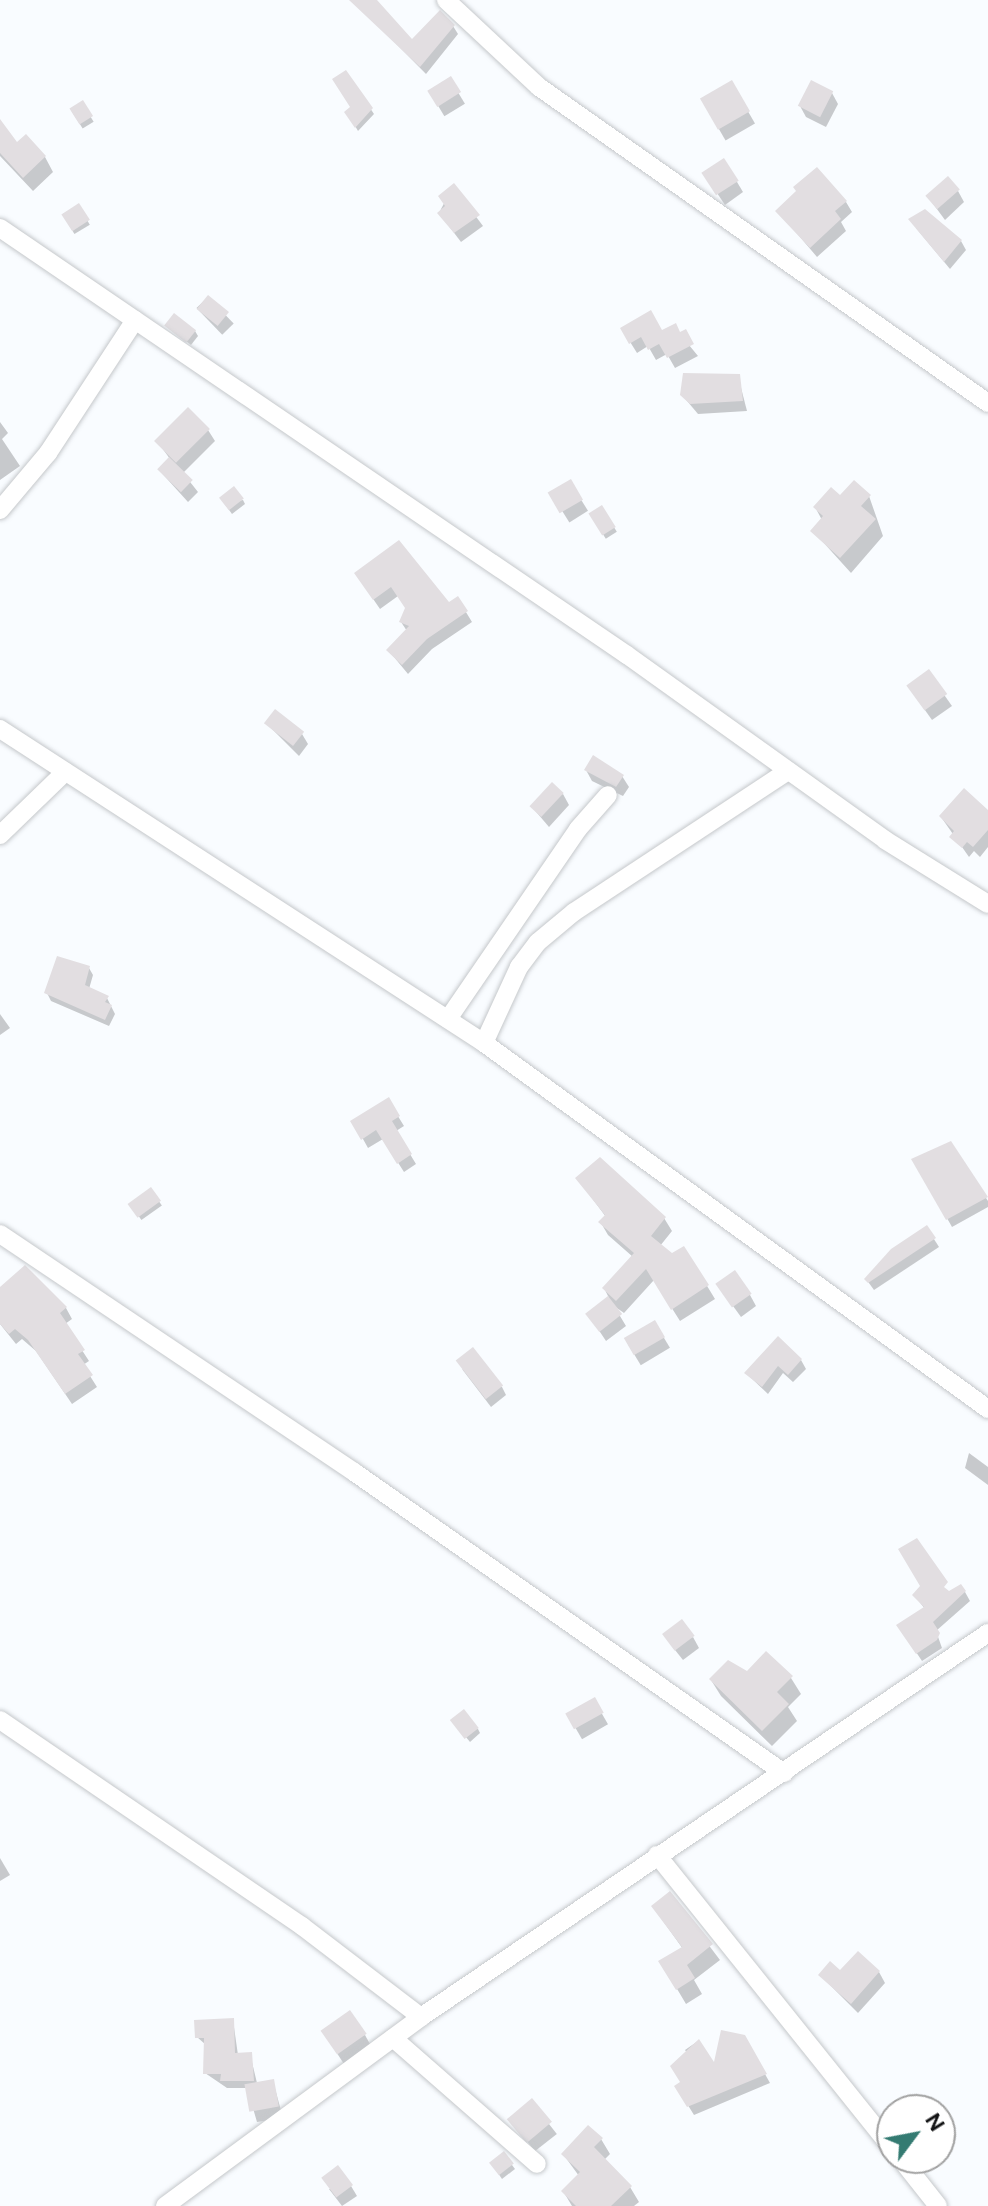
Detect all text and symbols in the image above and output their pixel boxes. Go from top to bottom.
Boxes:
north arrow [876,2094,956,2174]
text: N [919,2108,952,2137]

